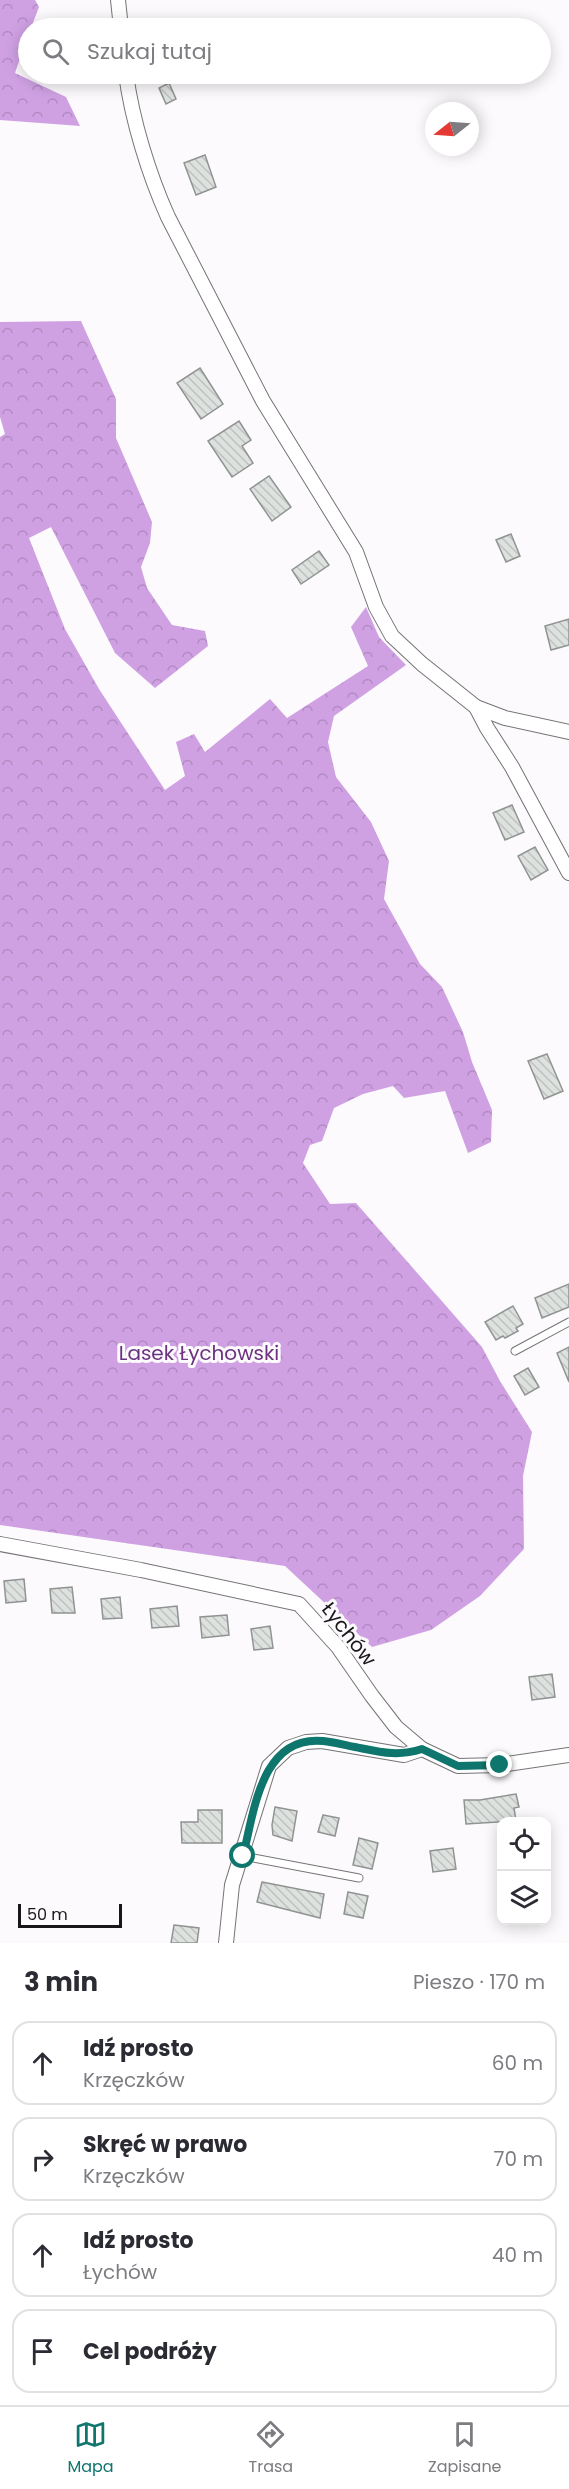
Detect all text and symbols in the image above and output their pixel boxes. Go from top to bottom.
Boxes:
search box [18,18,551,84]
icon: search [39,35,72,68]
text: Szukaj tutaj [87,36,212,67]
north arrow [425,102,479,156]
park label: Lasek Łychowski [119,1339,279,1367]
street label: Łychów [315,1596,383,1672]
route end [486,1751,512,1777]
map controls [497,1817,551,1925]
button: locate [497,1817,551,1871]
route start [229,1842,255,1868]
button: layers [497,1871,551,1925]
scale bar [18,1901,122,1928]
text: 50 m [27,1903,68,1926]
text: 3 min [24,1964,98,2000]
text: Pieszo · 170 m [413,1968,545,1996]
text: Idź prosto [83,2033,194,2064]
icon: ahead [26,2047,59,2080]
text: 60 m [492,2049,543,2077]
text: Krzęczków [83,2066,185,2094]
text: Skręć w prawo [83,2129,247,2160]
icon: right [26,2143,59,2176]
text: 70 m [494,2145,543,2173]
text: Krzęczków [83,2162,185,2190]
text: Idź prosto [83,2225,194,2256]
icon: ahead [26,2239,59,2272]
text: 40 m [492,2241,543,2269]
text: Łychów [83,2258,157,2286]
icon: arrive [26,2335,59,2368]
text: Cel podróży [83,2336,217,2367]
tab: Mapa [67,2418,114,2479]
tab: Trasa [249,2418,293,2479]
tab: Zapisane [428,2418,502,2479]

